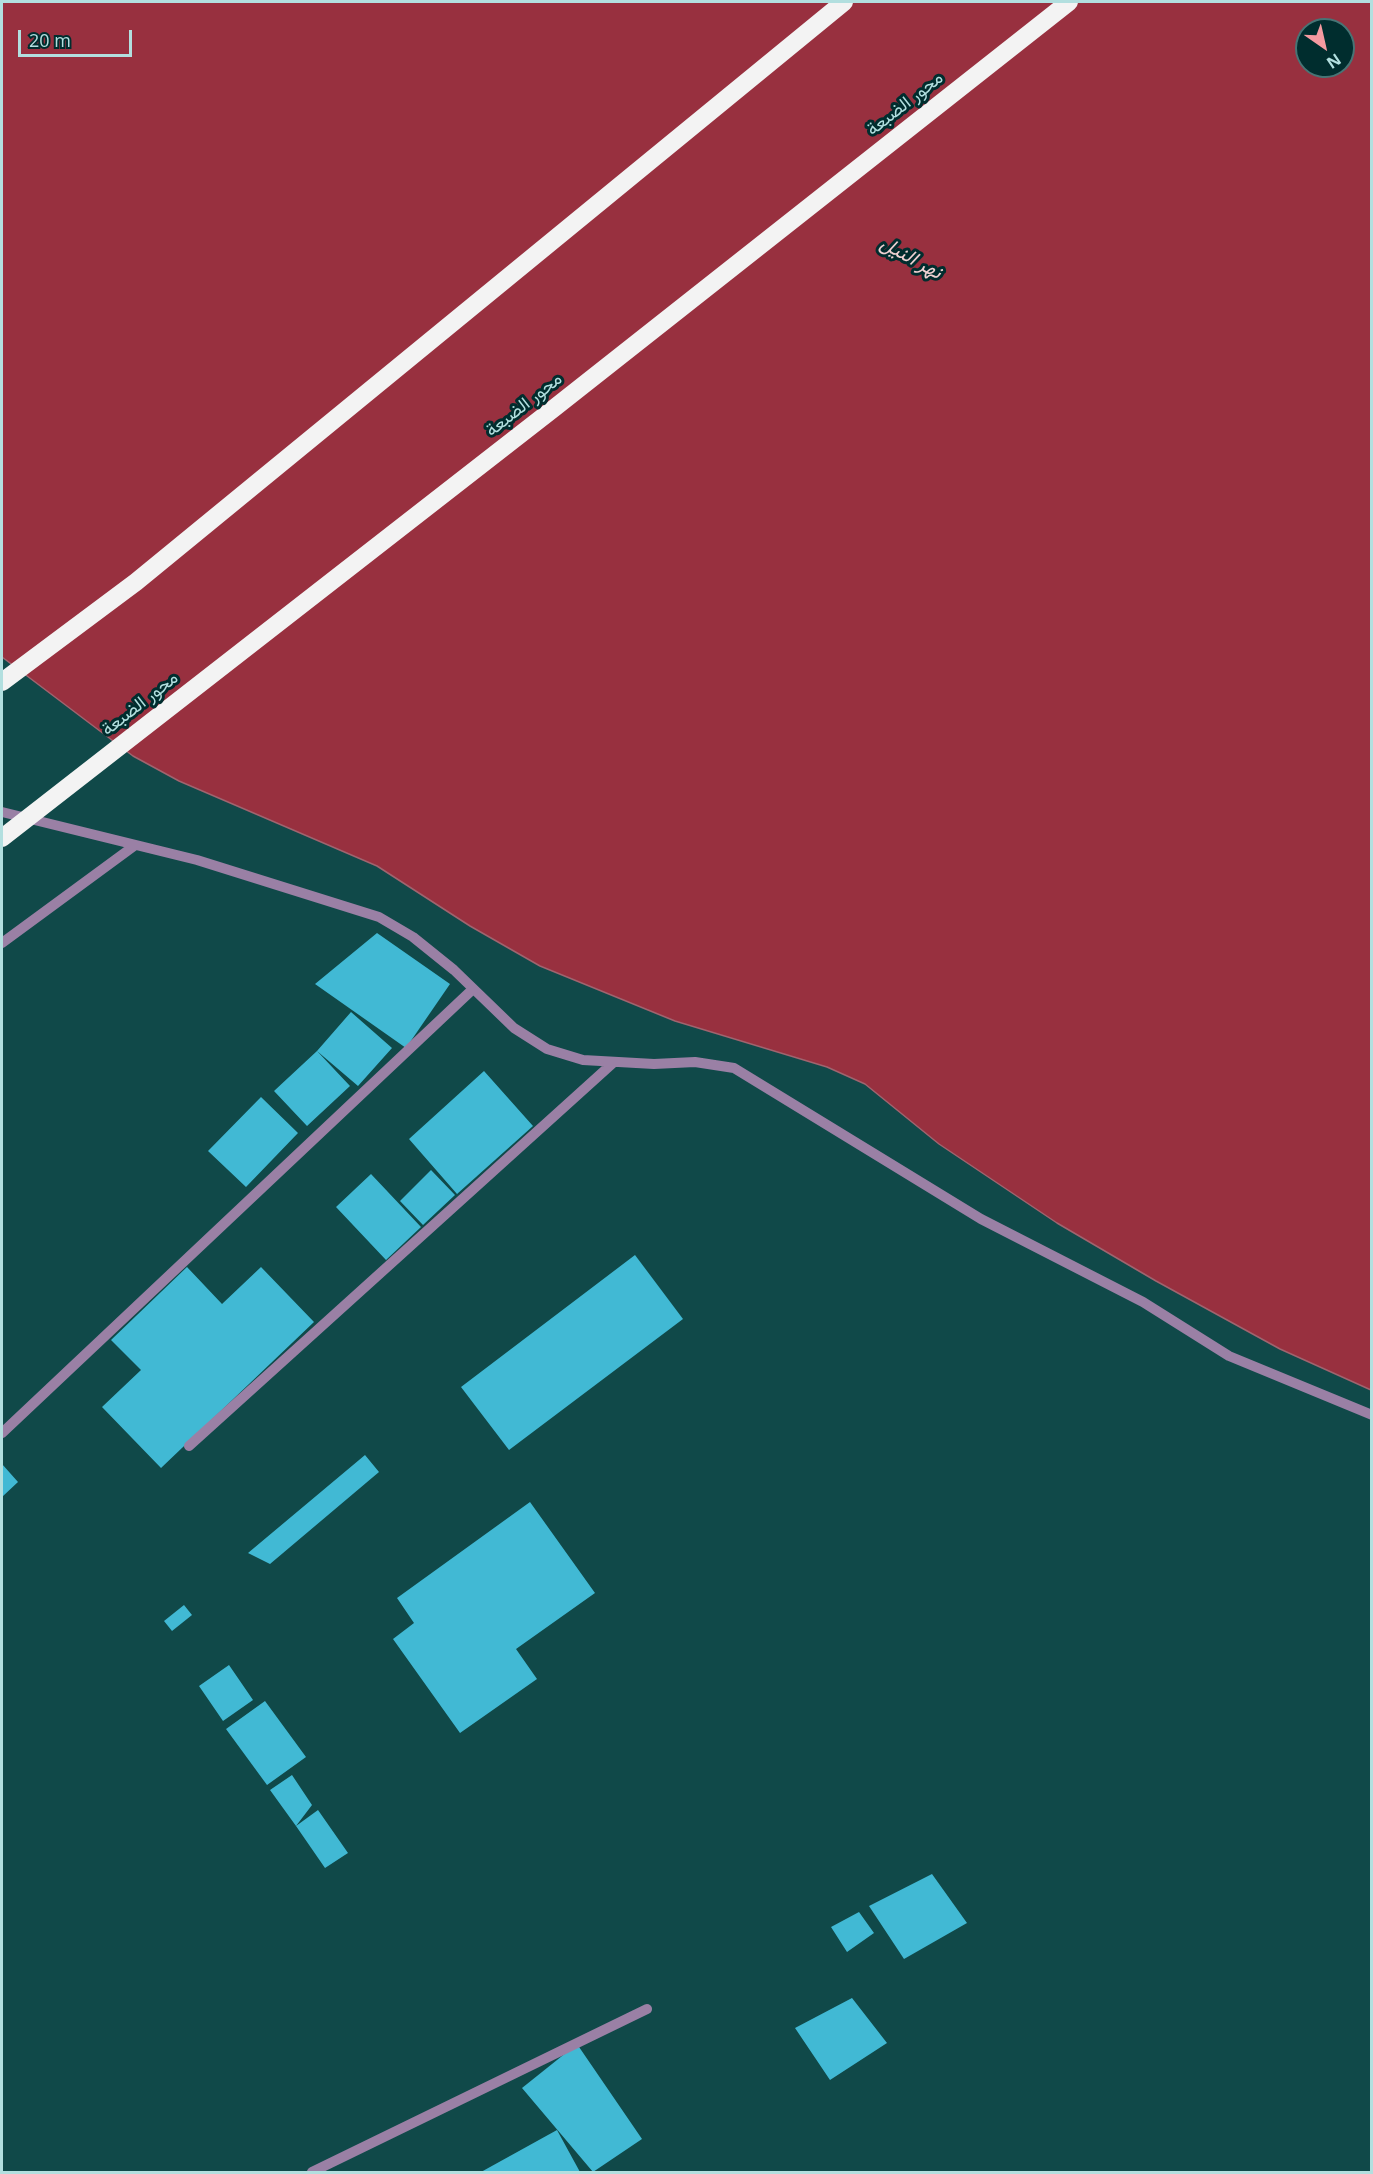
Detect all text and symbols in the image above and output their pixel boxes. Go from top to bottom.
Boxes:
scale bar [21,18,135,56]
north arrow [1295,18,1355,78]
text: 20 m [29,28,71,52]
text: N [1322,49,1345,74]
street label: محور الضبعة [862,67,948,141]
water label: نهر النيل [876,231,946,285]
street label: محور الضبعة [481,368,567,442]
street label: محور الضبعة [97,667,183,741]

